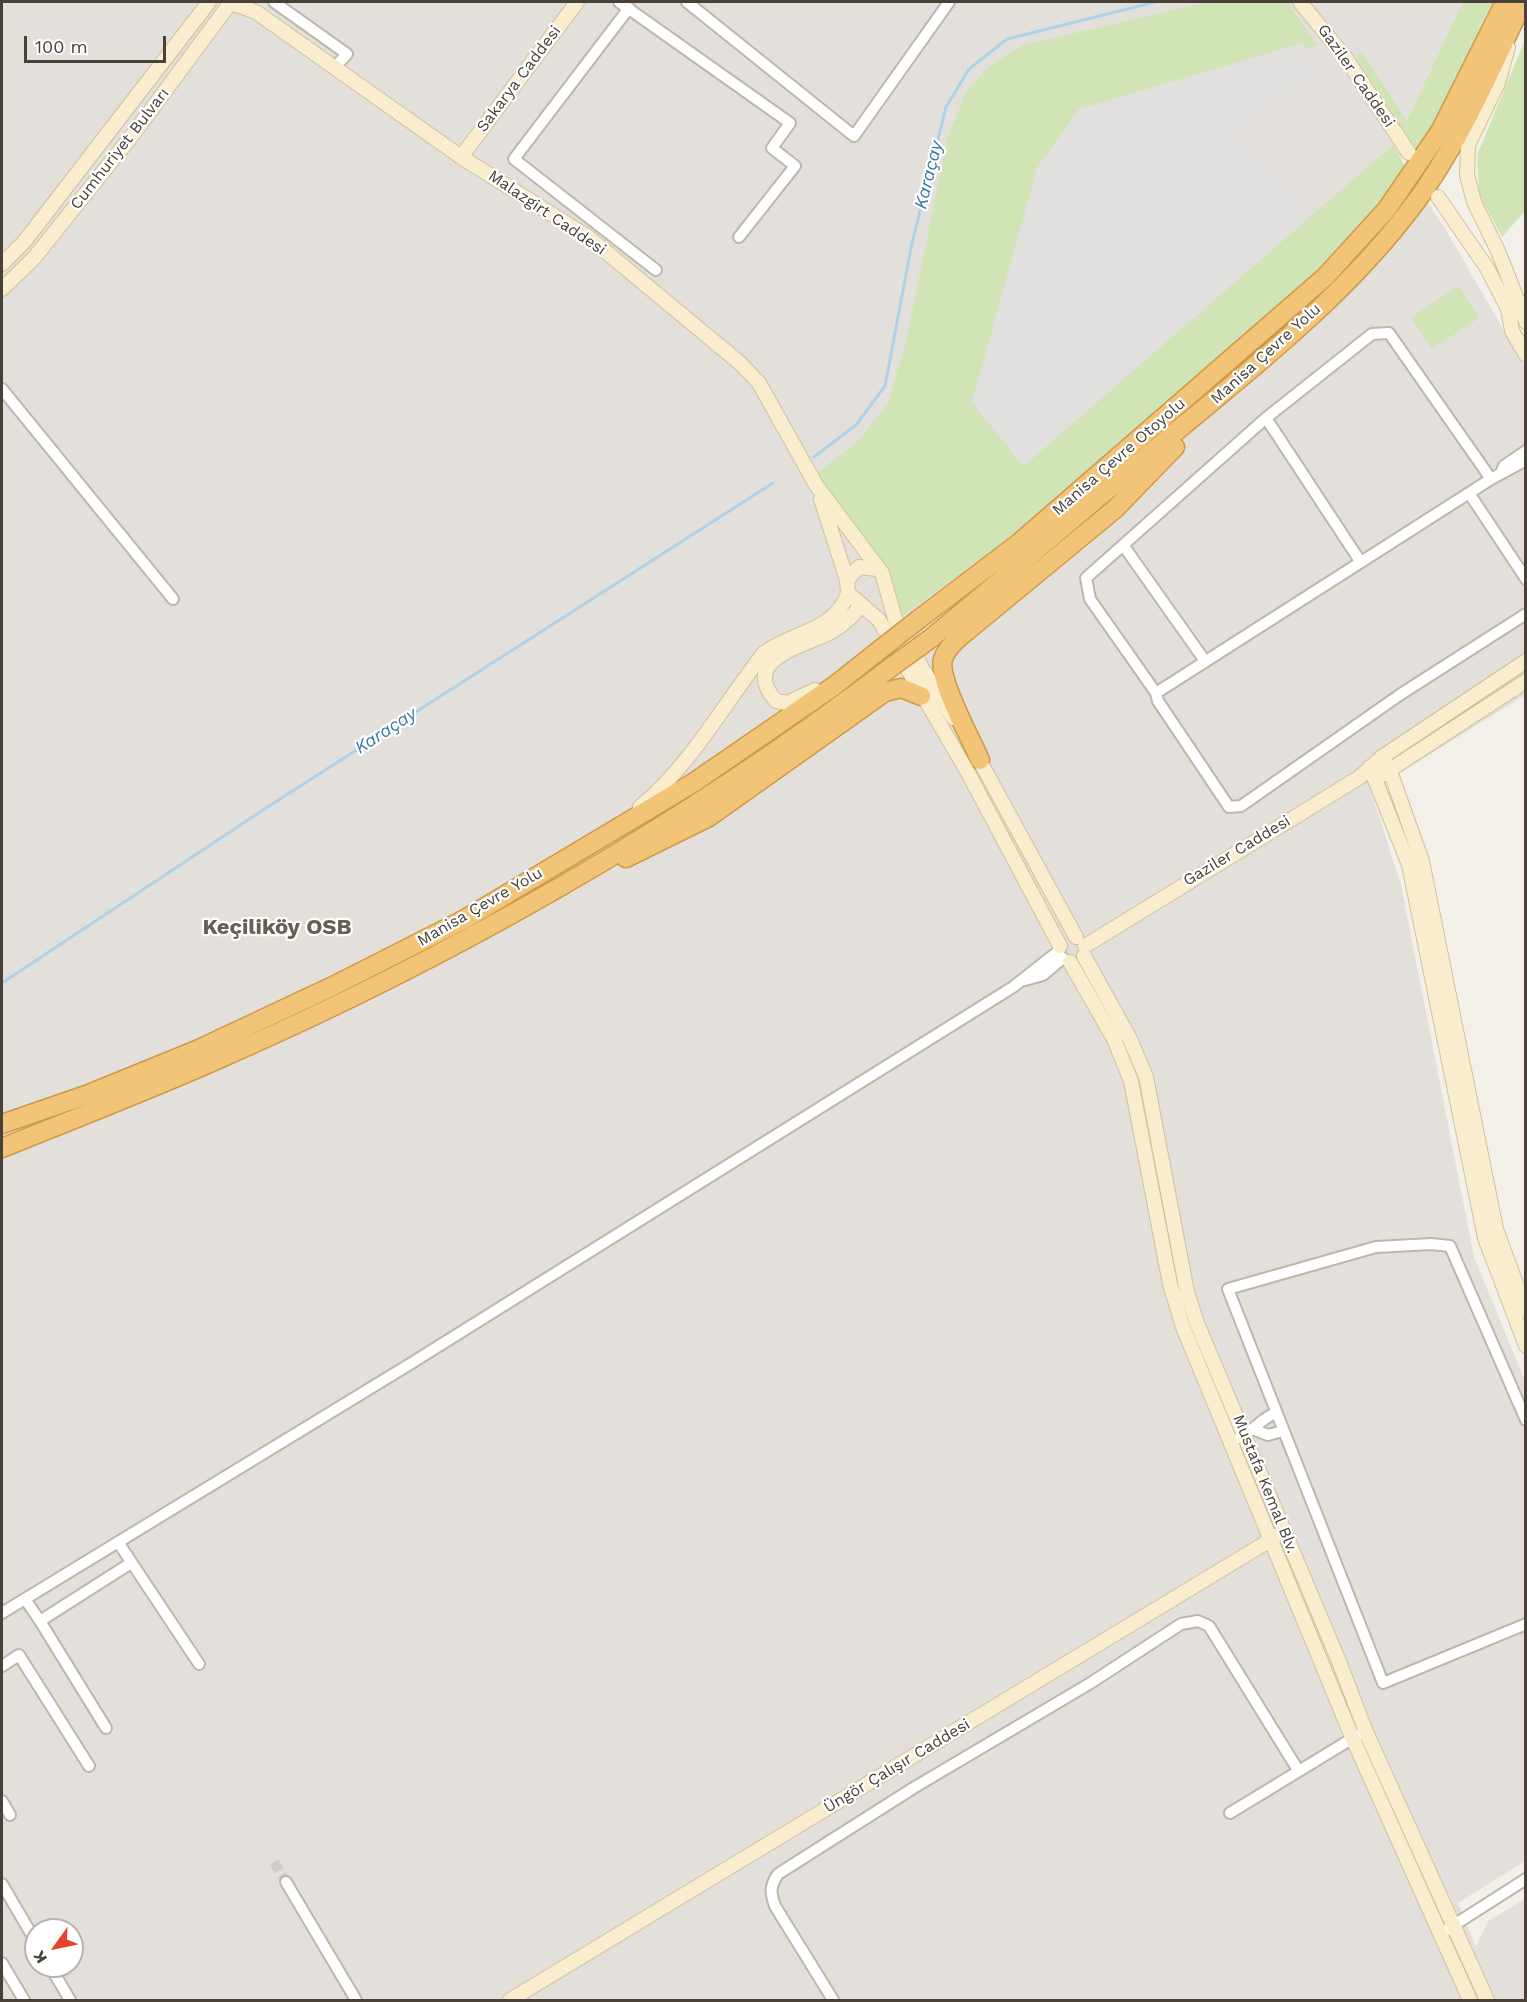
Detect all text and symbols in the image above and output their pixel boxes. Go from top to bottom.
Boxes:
street label: Gaziler Caddesi [1313,21,1399,131]
street label: Sakarya Caddesi [473,22,565,136]
scale bar [27,24,170,62]
text: 100 m [35,36,88,57]
street label: Cumhuriyet Bulvarı [67,84,173,214]
water label: Karaçay [910,139,948,211]
street label: Malazgirt Caddesi [484,166,610,260]
street label: Manisa Çevre Yolu [1207,300,1325,408]
street label: Manisa Çevre Otoyolu [1049,394,1189,520]
water label: Karaçay [351,703,421,759]
street label: Gaziler Caddesi [1180,811,1294,891]
street label: Manisa Çevre Yolu [414,863,546,951]
district label: Keçiliköy OSB [202,915,352,941]
street label: Mustafa Kemal Blv. [1228,1412,1302,1556]
street label: Üngör Çalışır Caddesi [820,1715,974,1817]
north arrow [24,1918,84,1978]
text: K [29,1947,51,1967]

